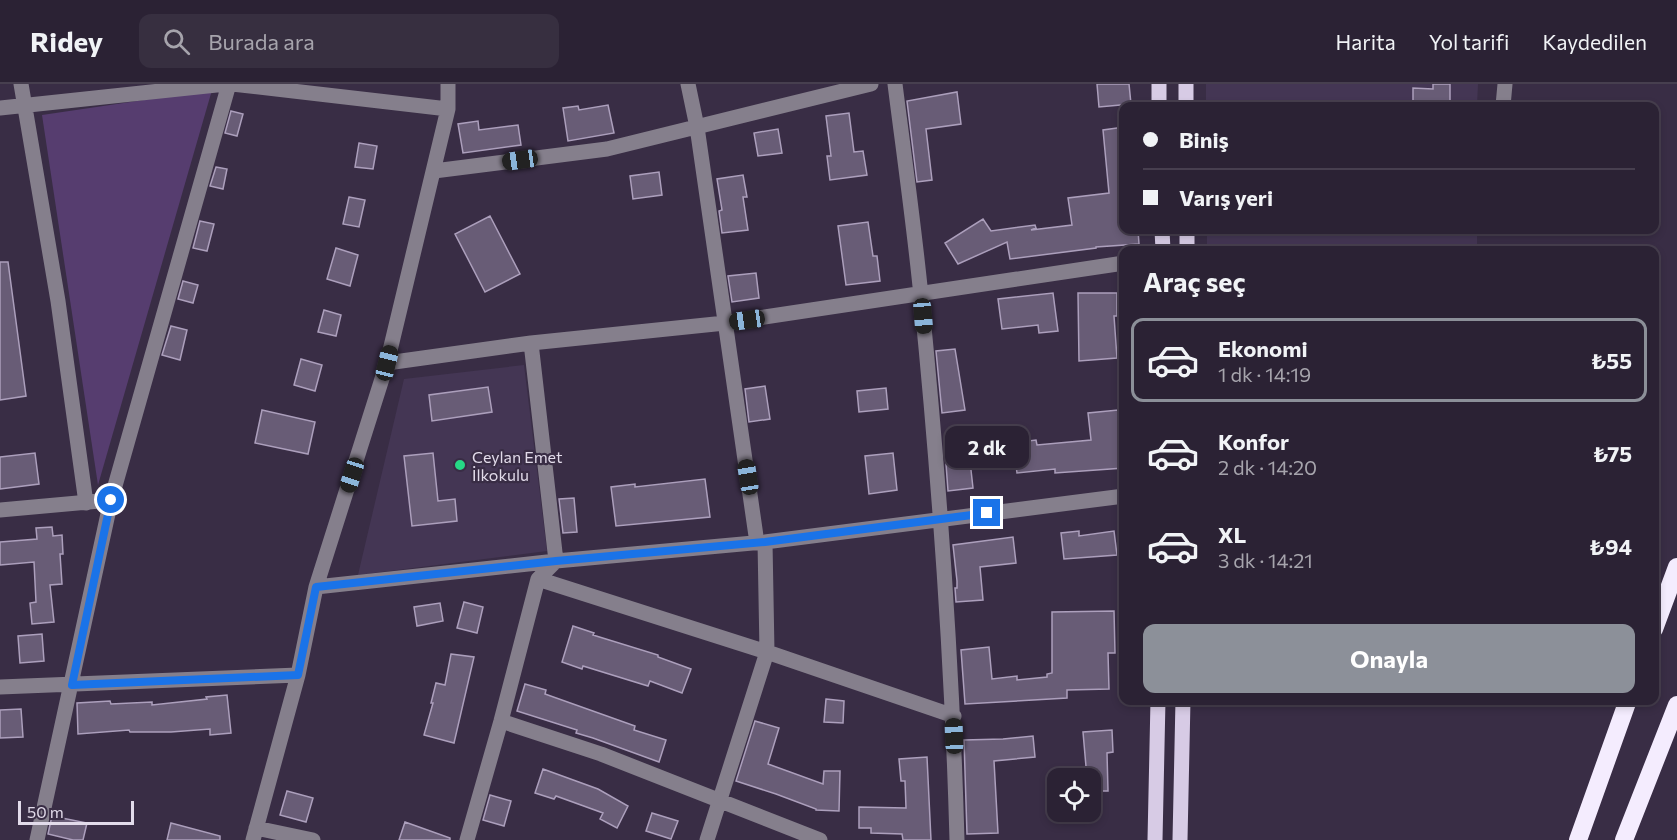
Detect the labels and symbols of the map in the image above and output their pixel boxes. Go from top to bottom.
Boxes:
car [501,149,539,171]
car [912,297,934,335]
car [728,309,766,331]
car [374,343,400,383]
callout: 2 dk [945,426,1029,468]
place label: Ceylan Emet İlkokulu [472,447,563,484]
car [338,455,366,495]
marker: Ceylan Emet İlkokulu [453,458,467,472]
car [736,458,760,496]
route start [97,486,124,513]
route end [973,499,1000,526]
car [944,718,964,754]
scale bar [18,798,134,826]

